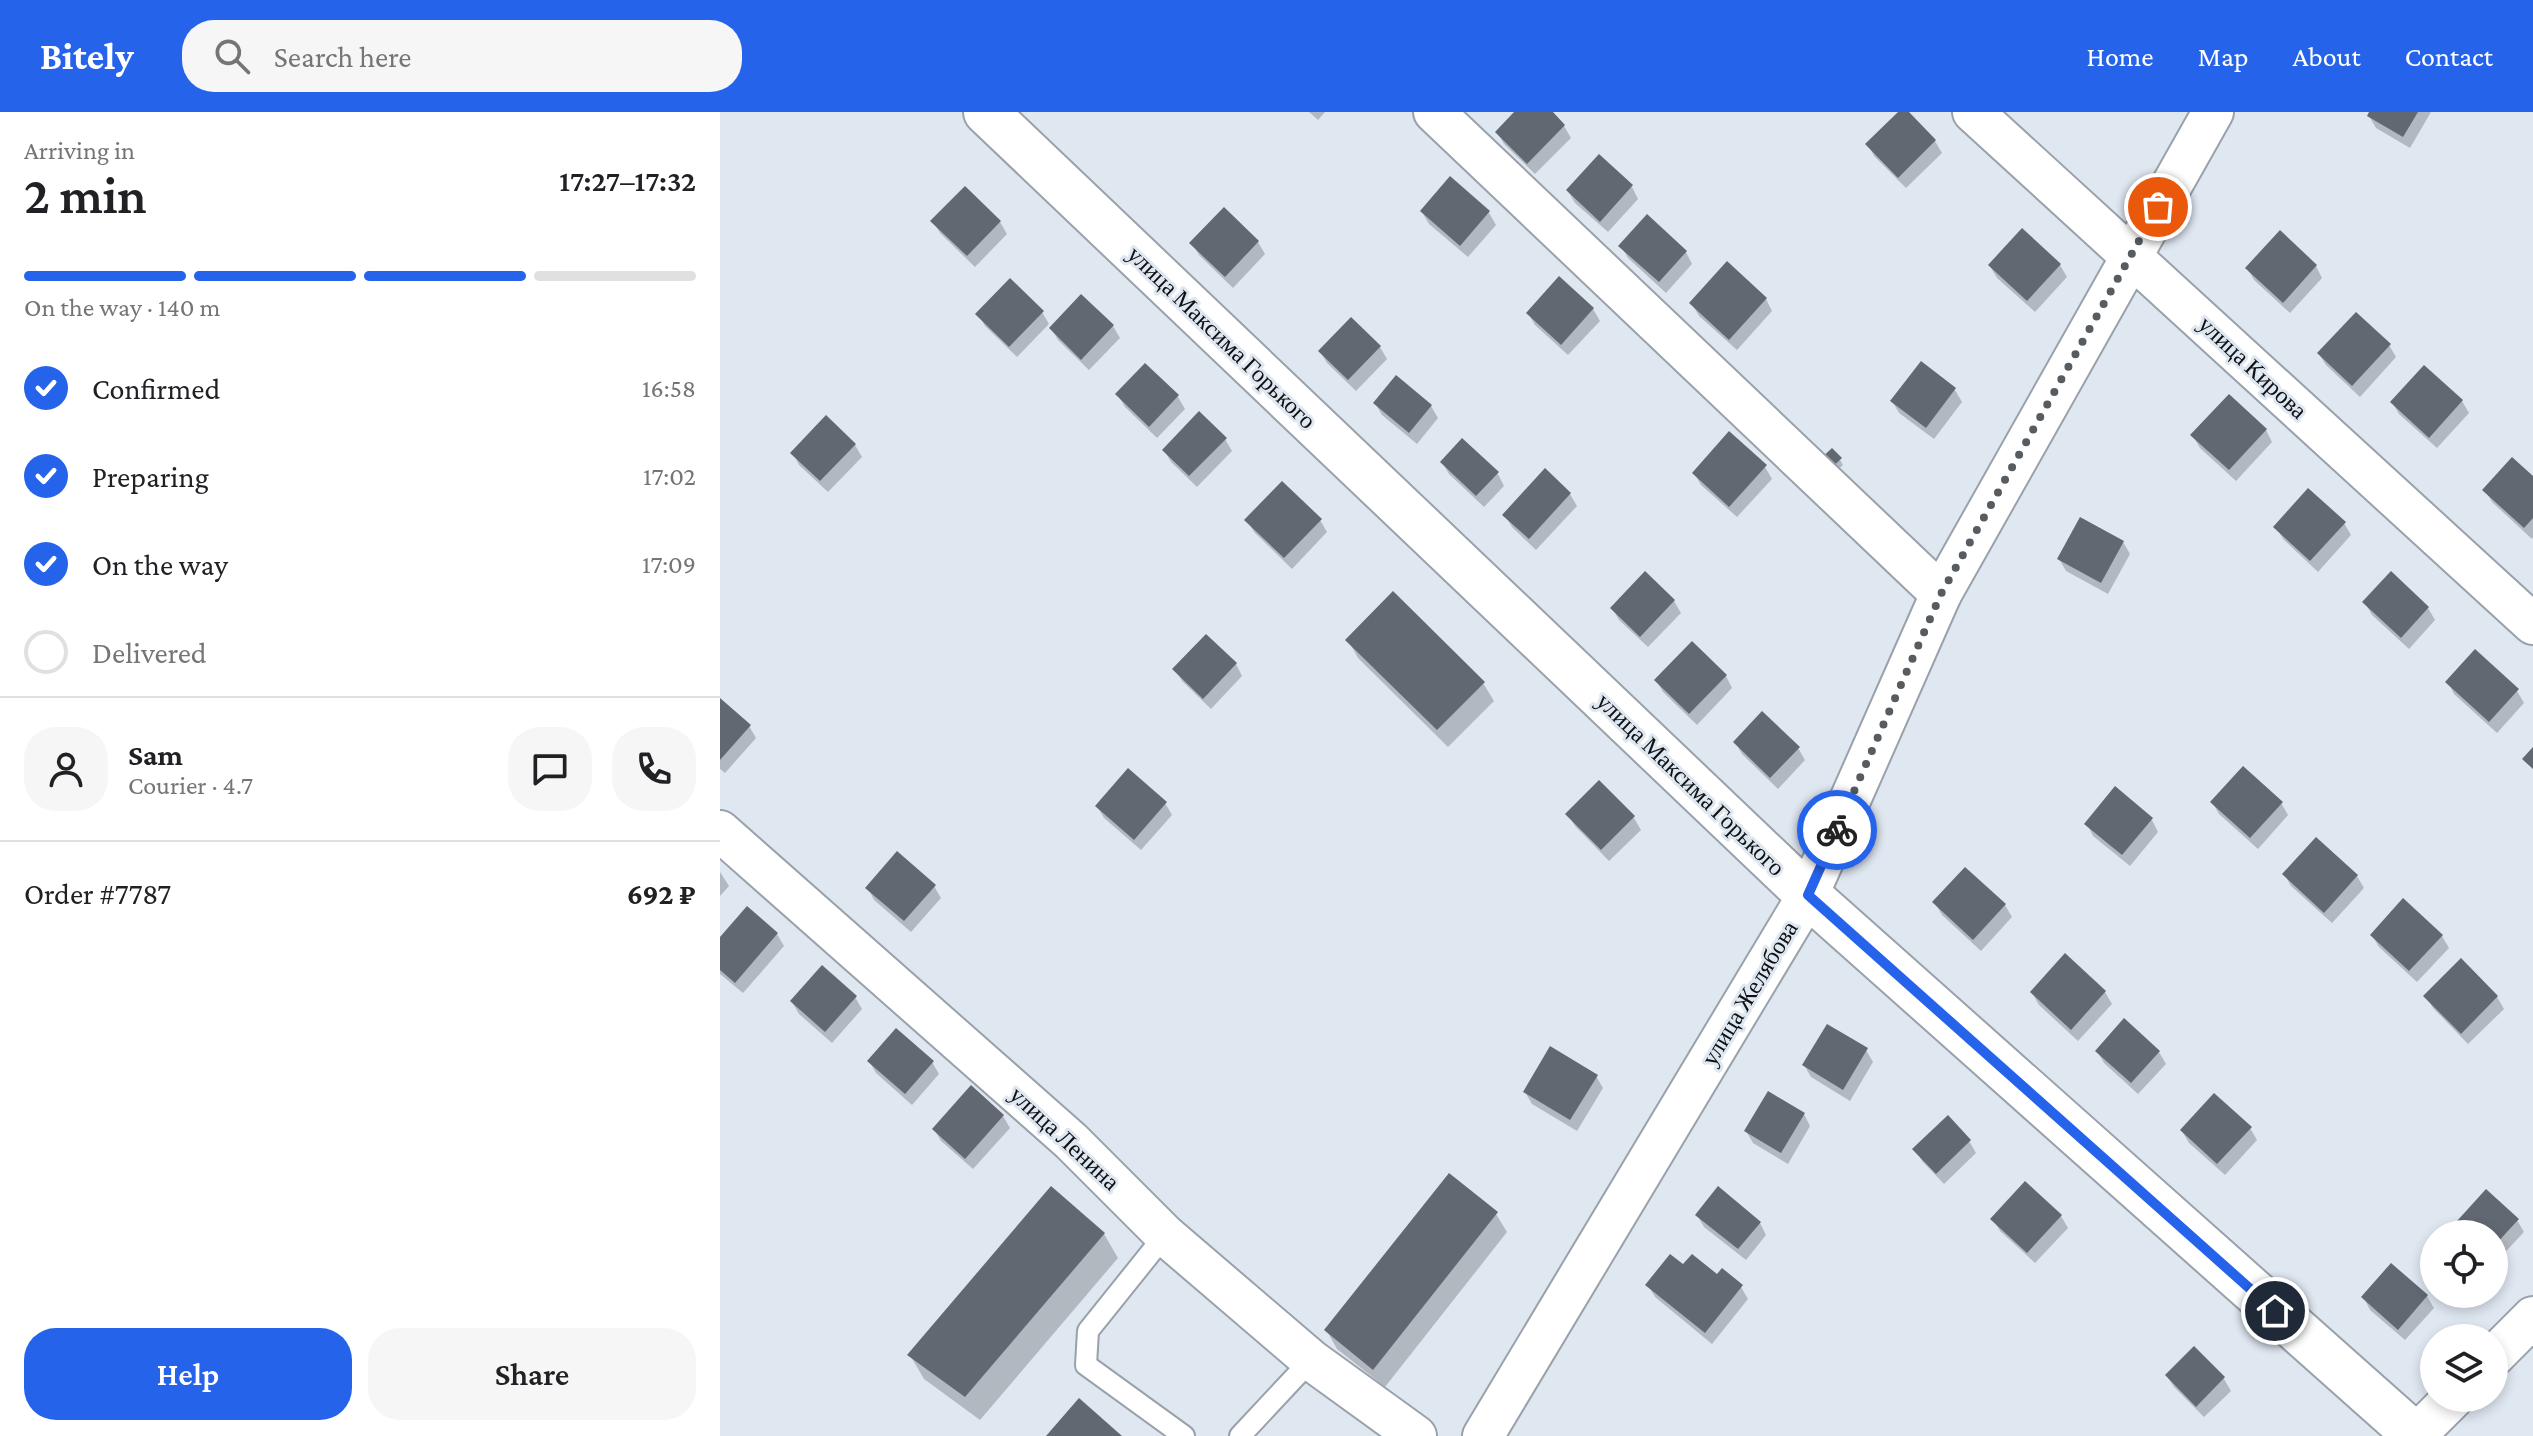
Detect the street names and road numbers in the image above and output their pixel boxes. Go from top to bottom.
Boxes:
street label: улица Максима Горького [1122,240,1322,434]
street label: улица Кирова [2193,310,2313,424]
street label: улица Максима Горького [1591,687,1791,881]
street label: улица Желябова [1695,916,1803,1070]
street label: улица Ленина [1005,1080,1126,1196]

